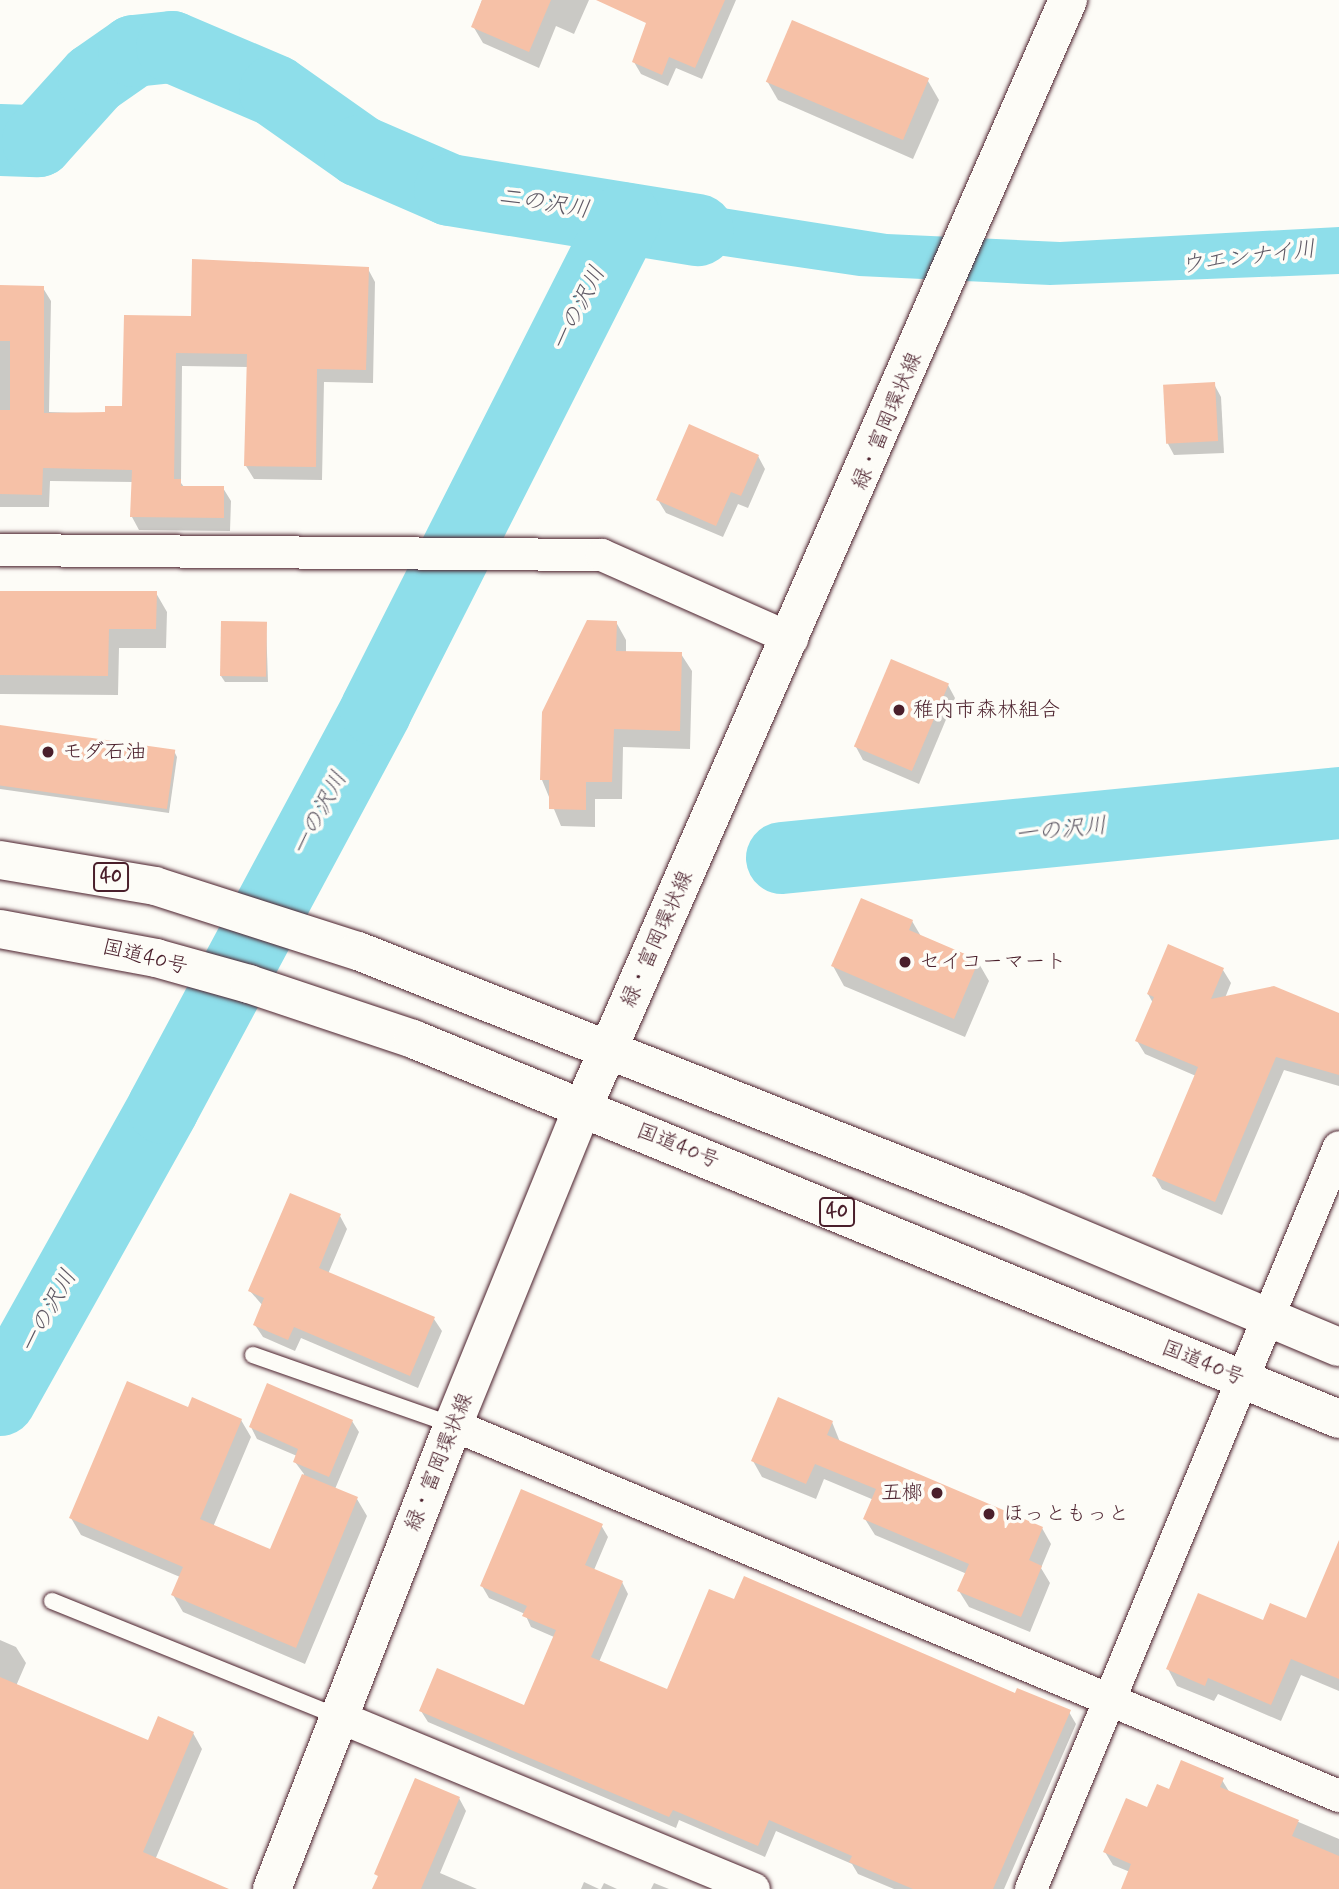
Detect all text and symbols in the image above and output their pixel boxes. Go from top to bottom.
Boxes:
water label: 二の沢川 [496,183,592,225]
water label: ウエンナイ川 [1178,236,1318,280]
water label: 一の沢川 [546,262,612,356]
street label: 緑・富岡環状線 [847,348,927,494]
place label: 稚内市森林組合 [913,697,1060,723]
marker: 稚内市森林組合 [891,702,907,718]
place label: モダ石油 [62,739,146,765]
marker: モダ石油 [40,744,56,760]
water label: 一の沢川 [286,767,354,861]
water label: 一の沢川 [1014,812,1108,850]
road number: 40 [92,862,130,892]
street label: 緑・富岡環状線 [616,867,698,1011]
street label: 国道40号 [100,934,190,980]
place label: セイコーマート [919,949,1066,975]
marker: セイコーマート [897,954,913,970]
street label: 国道40号 [633,1118,723,1174]
road number: 40 [818,1196,856,1228]
water label: 一の沢川 [15,1265,83,1359]
street label: 国道40号 [1158,1335,1248,1391]
street label: 緑・富岡環状線 [400,1389,478,1535]
place label: 五榔 [881,1480,923,1506]
marker: 五榔 [929,1485,945,1501]
place label: ほっともっと [1003,1501,1129,1527]
marker: ほっともっと [981,1506,997,1522]

